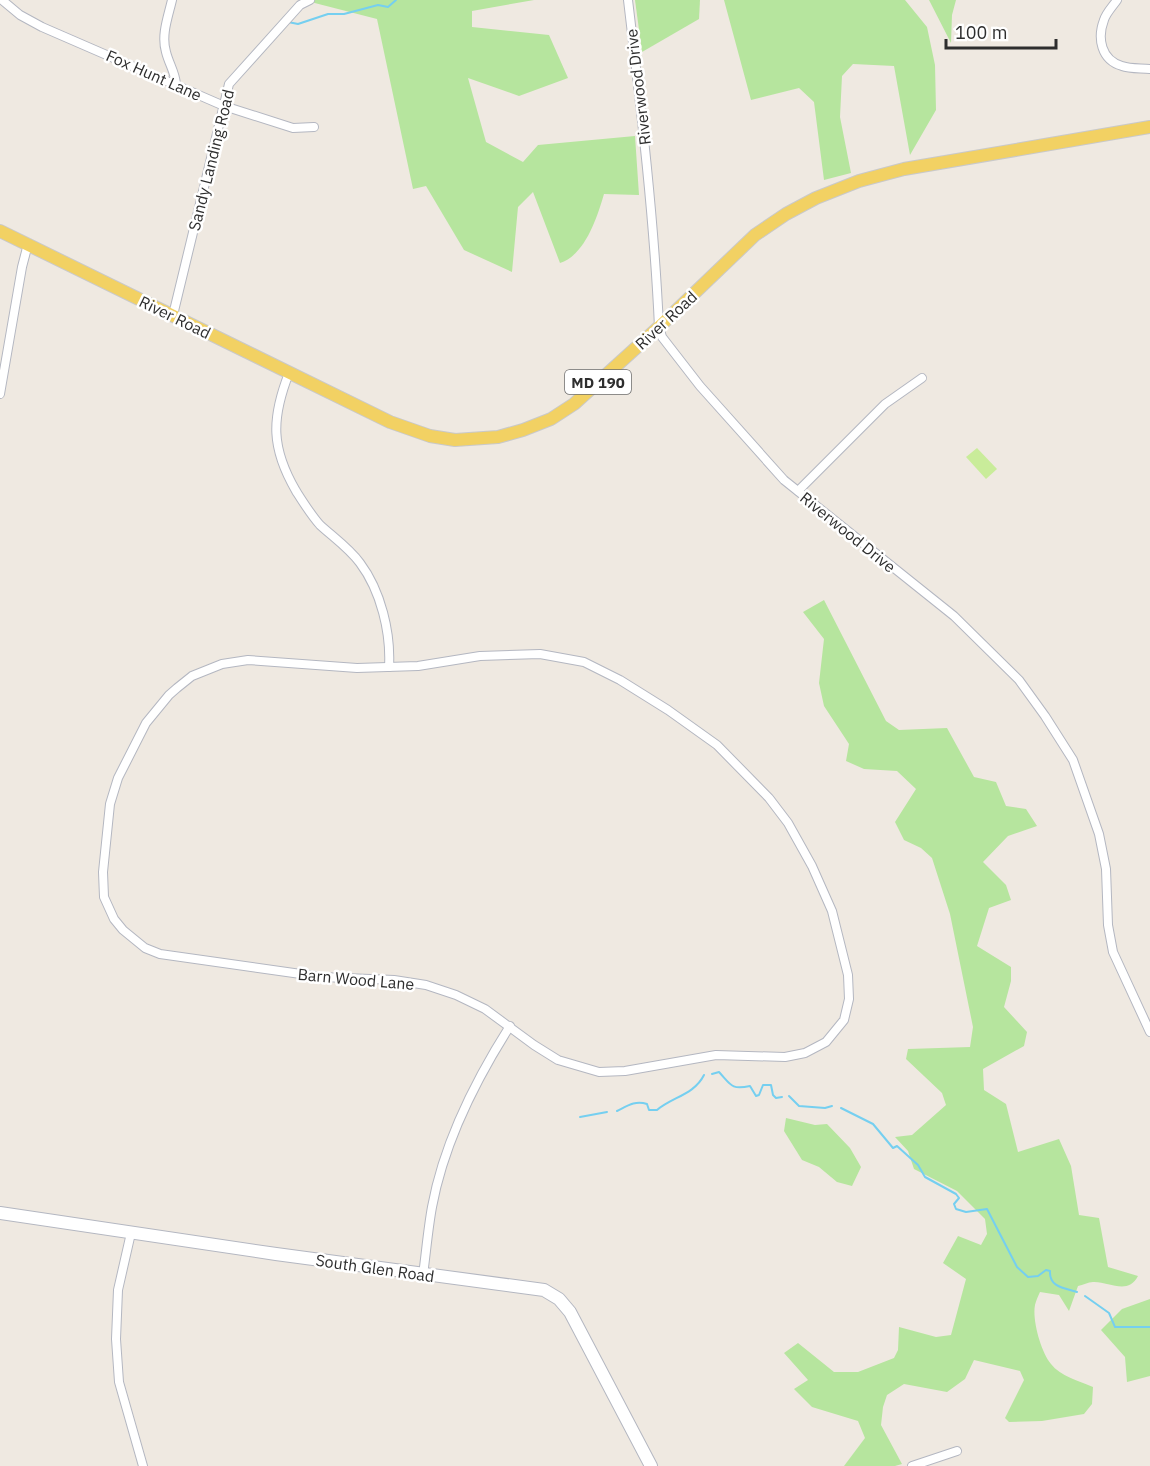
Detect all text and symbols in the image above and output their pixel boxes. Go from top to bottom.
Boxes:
scale bar [946,12,1056,50]
text: 100 m [955,21,1007,44]
street label: Riverwood Drive [621,27,655,146]
street label: Fox Hunt Lane [103,45,205,105]
street label: Sandy Landing Road [184,87,238,233]
street label: River Road [631,286,701,354]
street label: River Road [136,291,214,343]
road number: MD 190 [565,370,631,394]
street label: Riverwood Drive [796,487,900,577]
street label: Barn Wood Lane [297,964,415,994]
street label: South Glen Road [314,1250,436,1286]

